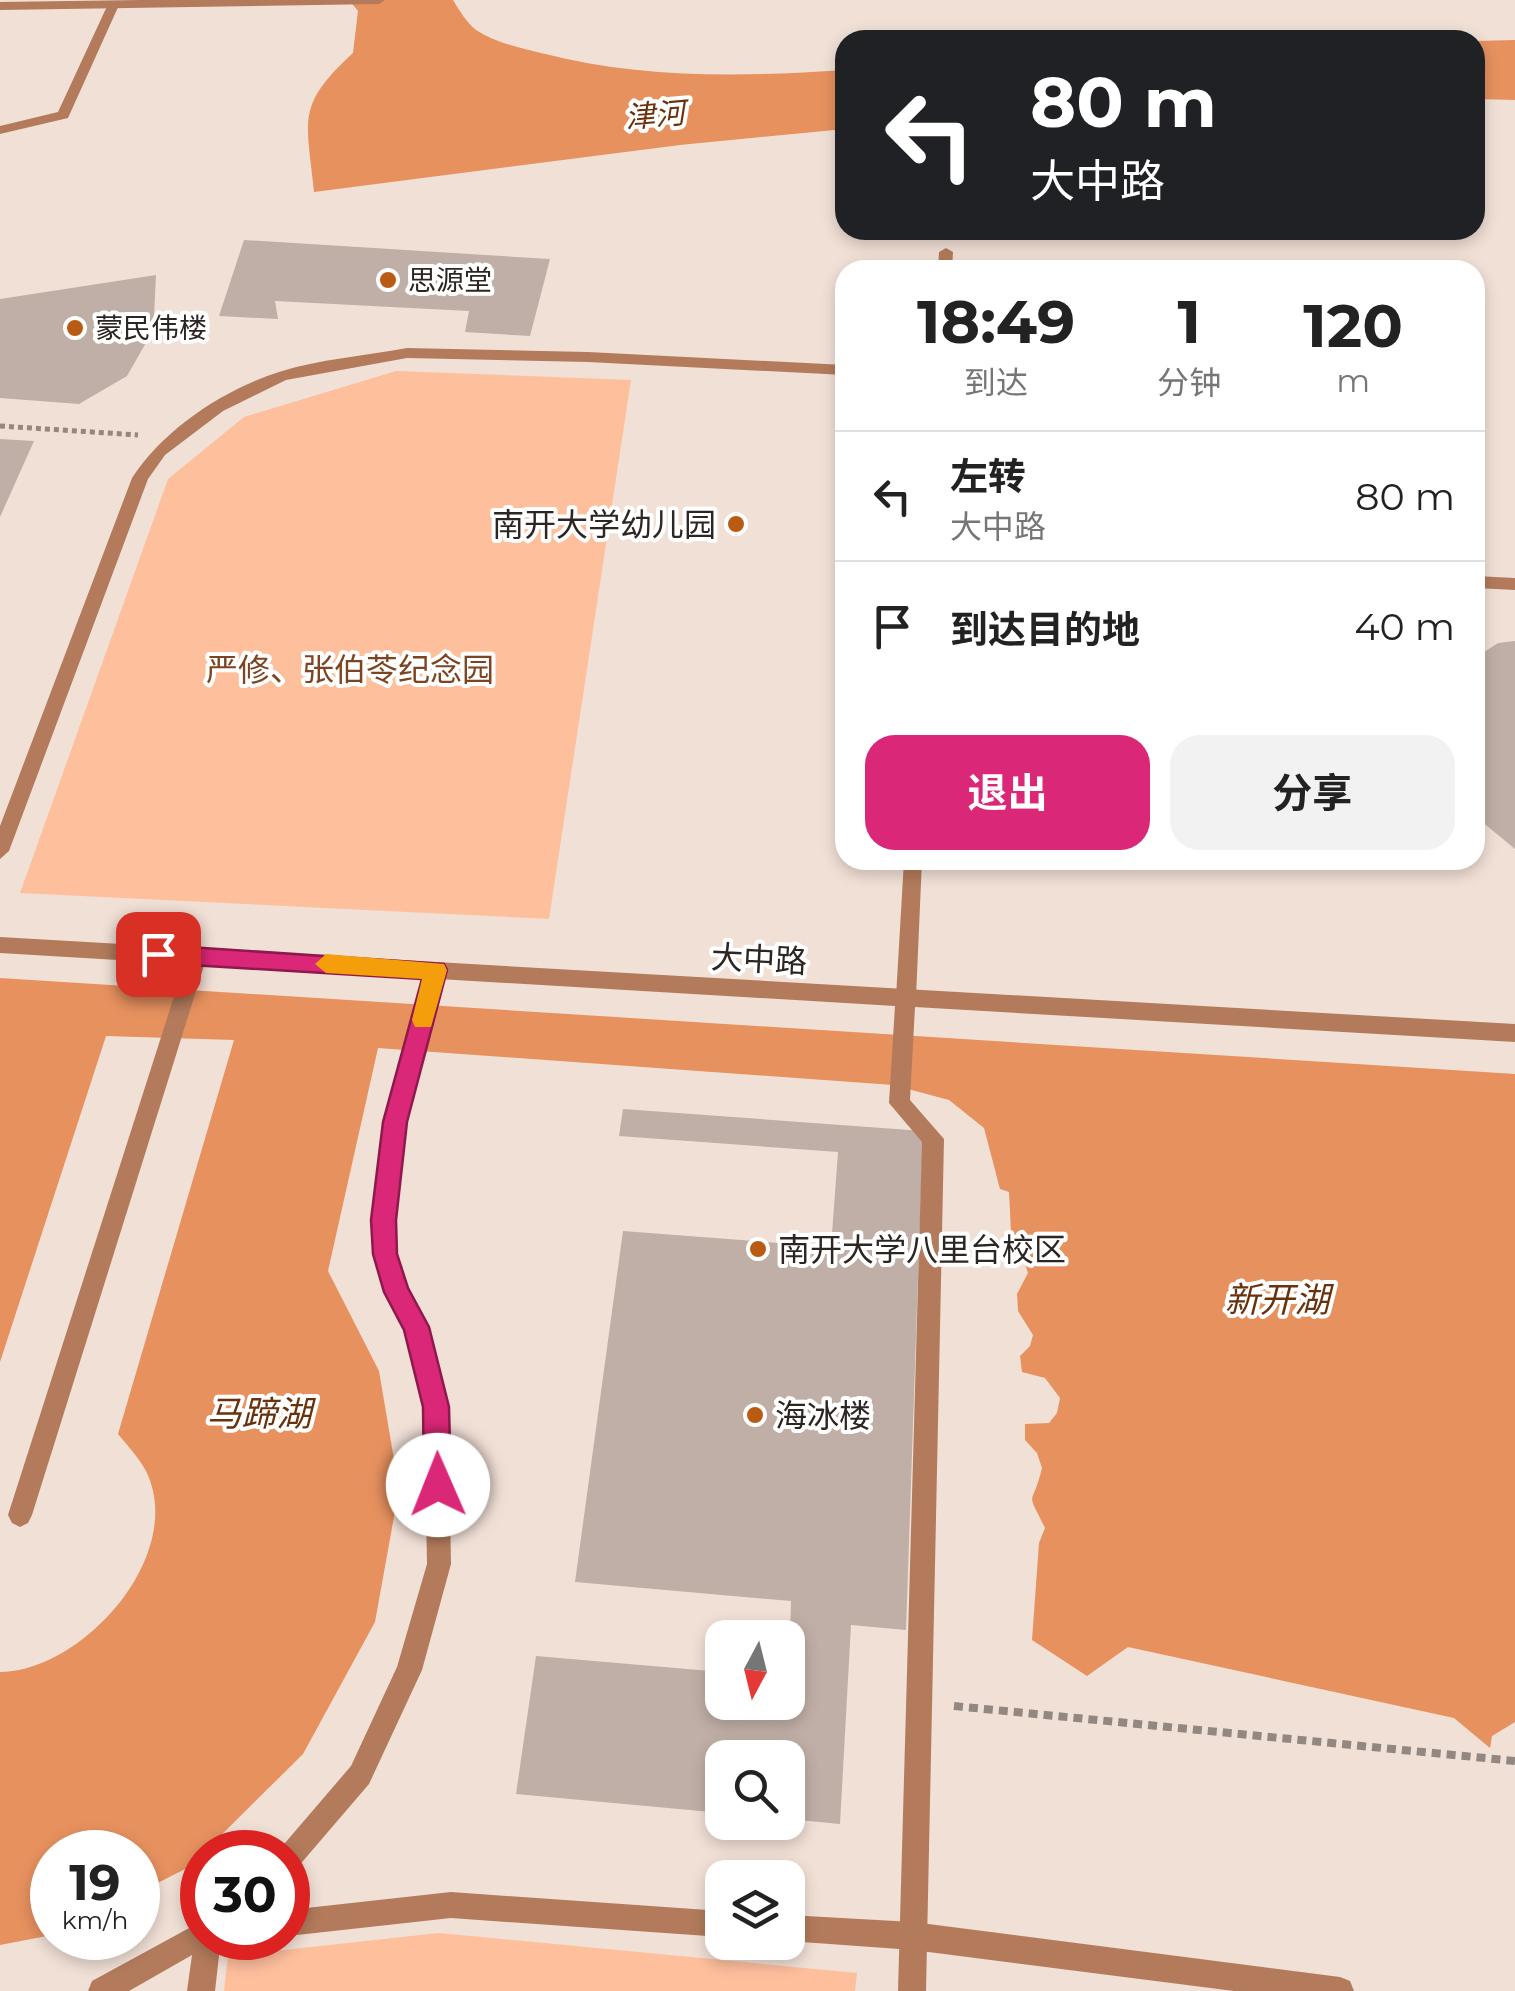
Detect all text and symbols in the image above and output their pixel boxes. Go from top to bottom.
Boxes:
text: 80 m [1030,59,1217,145]
icon: left [865,70,995,200]
water label: 津河 [624,94,691,136]
text: 大中路 [1030,153,1165,208]
place label: 思源堂 [408,263,492,297]
marker: 思源堂 [377,269,399,291]
text: 18:49 [917,285,1075,358]
text: 1 [1177,285,1201,358]
text: 120 [1303,289,1403,362]
place label: 蒙民伟楼 [95,311,207,345]
marker: 蒙民伟楼 [64,317,86,339]
text: m [1336,361,1370,400]
text: 到达 [964,363,1028,402]
text: 分钟 [1157,363,1221,402]
text: 左转 [950,453,1026,500]
icon: left [865,469,920,524]
text: 80 m [1355,473,1455,520]
place label: 南开大学幼儿园 [492,505,716,544]
text: 大中路 [950,507,1046,546]
marker: 南开大学幼儿园 [725,513,747,535]
icon: arrive [865,599,920,654]
text: 40 m [1354,603,1455,650]
text: 到达目的地 [950,606,1140,653]
park label: 严修、张伯苓纪念园 [206,650,494,689]
button: 退出 [865,735,1150,850]
button: 分享 [1170,735,1455,850]
pin [116,912,201,997]
icon: arrive [131,927,186,982]
street label: 大中路 [710,937,808,981]
place label: 南开大学八里台校区 [778,1230,1066,1269]
marker: 南开大学八里台校区 [747,1238,769,1260]
water label: 新开湖 [1224,1278,1334,1321]
water label: 马蹄湖 [206,1392,316,1435]
place label: 海冰楼 [775,1396,871,1435]
marker: 海冰楼 [744,1404,766,1426]
position arrow [386,1433,490,1537]
north arrow [705,1620,805,1720]
map controls [705,1620,805,1960]
button: search [705,1740,805,1840]
speed limit sign: 30 [180,1830,310,1960]
text: 19 [69,1852,121,1913]
button: layers [705,1860,805,1960]
text: km/h [62,1905,128,1935]

